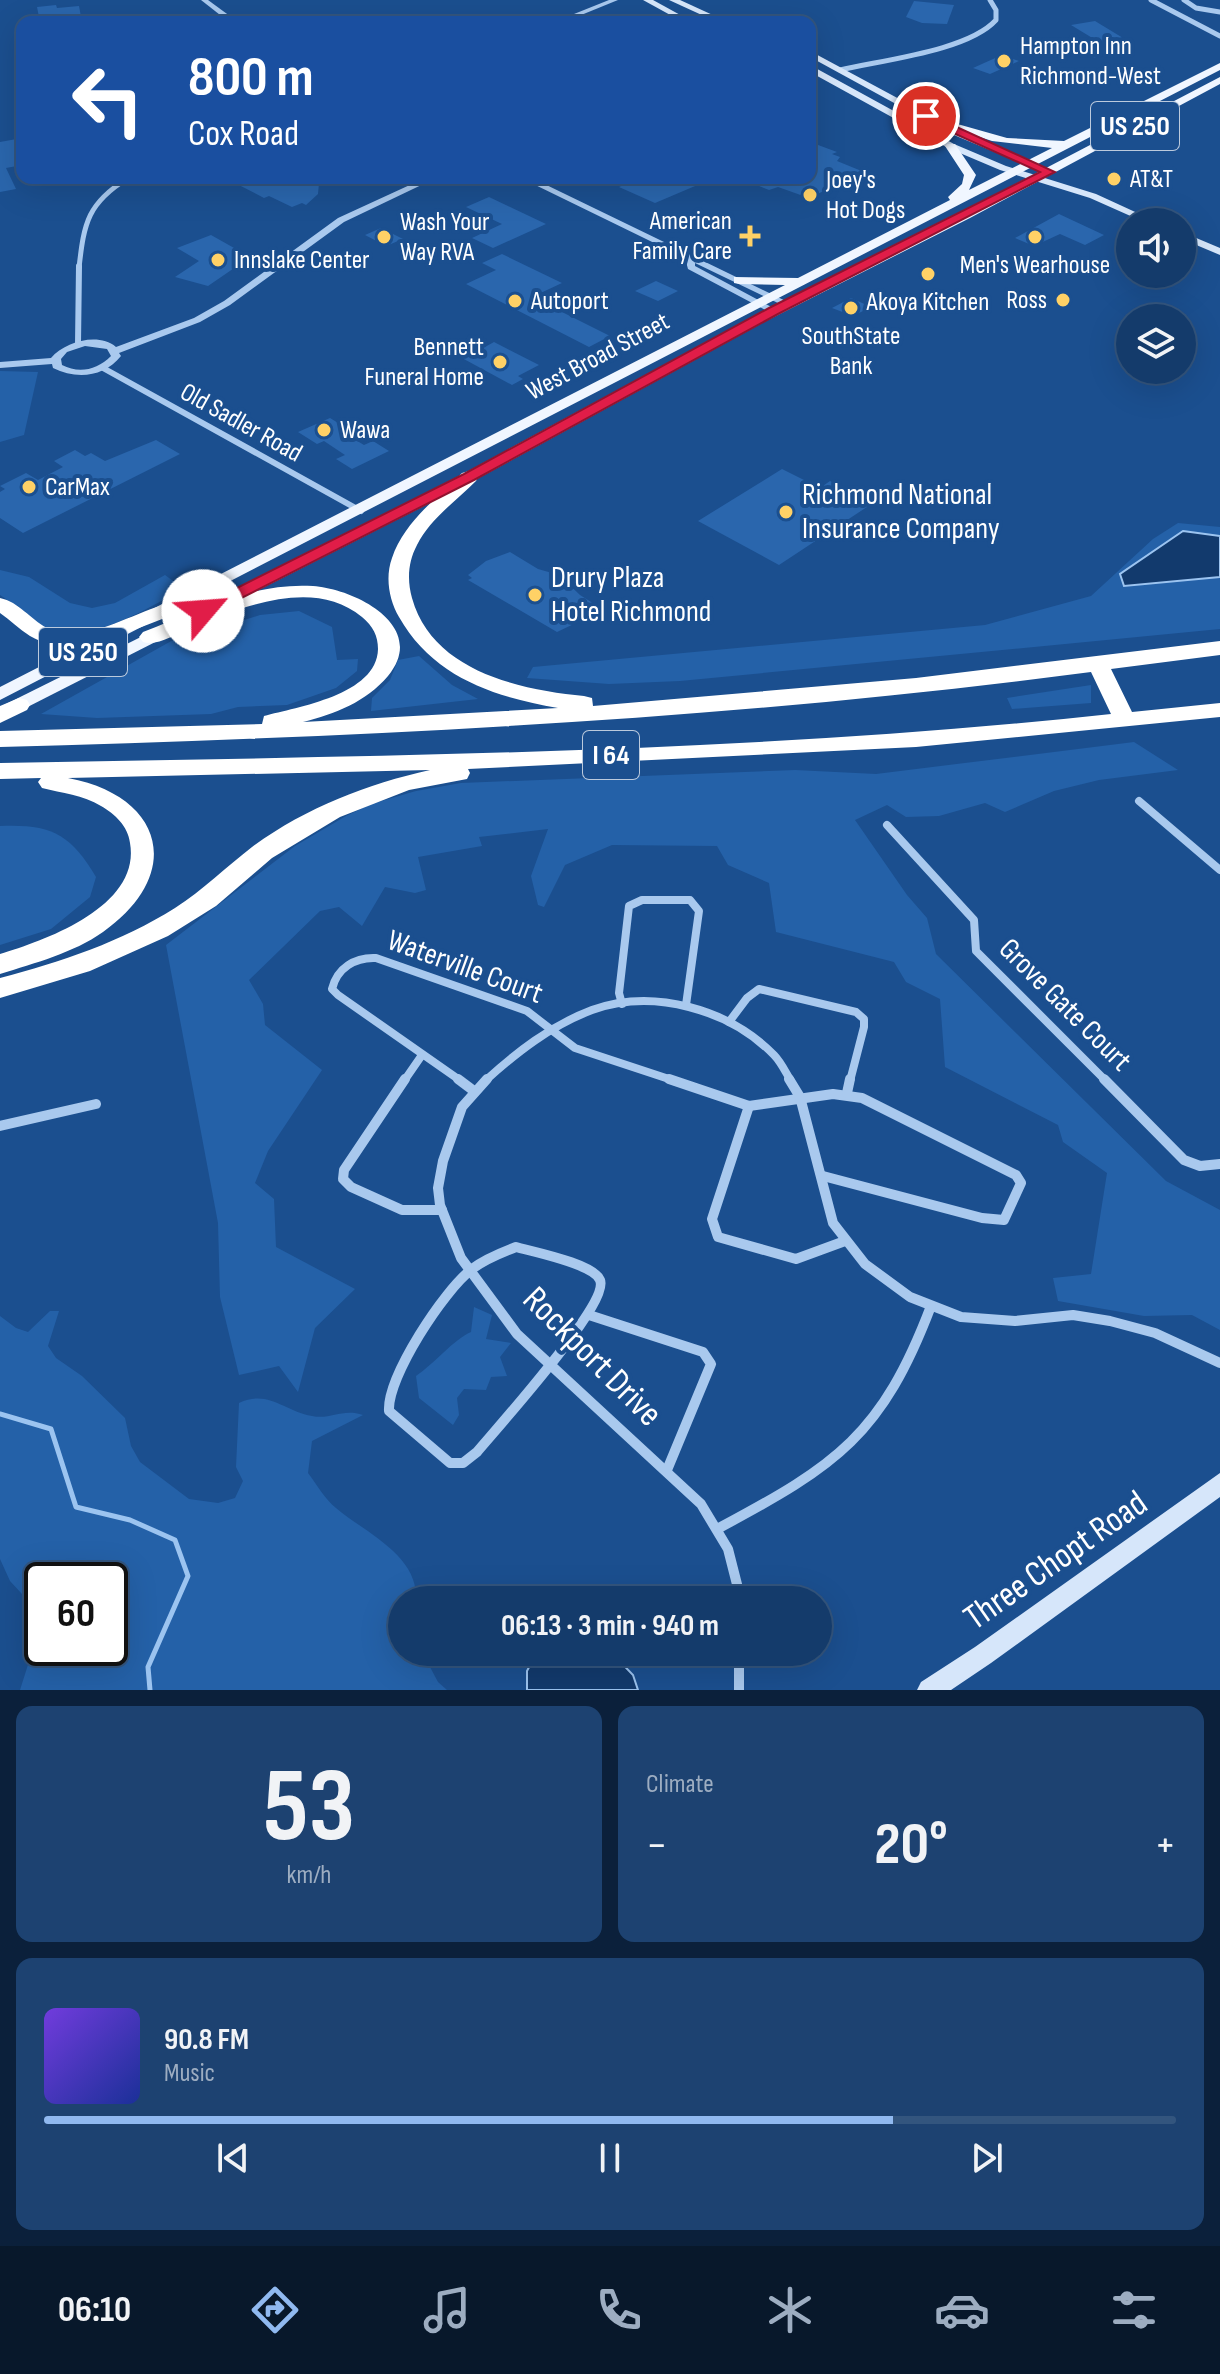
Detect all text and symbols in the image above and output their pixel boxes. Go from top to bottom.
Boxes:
place label: Hampton Inn Richmond-West [1020,31,1161,92]
text: 800 m [188,45,314,112]
icon: left [56,48,160,152]
marker: Hampton Inn Richmond-West [995,52,1013,70]
pin [892,82,960,150]
icon: arrive [904,94,948,138]
road number: US 250 [1091,102,1179,150]
text: Cox Road [188,113,299,156]
place label: AT&T [1129,164,1173,195]
place label: Joey's Hot Dogs [825,165,905,226]
marker: AT&T [1105,170,1123,188]
marker: Joey's Hot Dogs [801,186,819,204]
place label: American Family Care [632,206,732,267]
place label: Wash Your Way RVA [400,207,490,268]
map controls [1116,208,1196,384]
button: sound [1116,208,1196,288]
marker: American Family Care [739,225,761,247]
marker: Wash Your Way RVA [375,228,393,246]
marker: Men's Wearhouse [1026,228,1044,246]
place label: Innslake Center [234,245,370,276]
place label: Men's Wearhouse [960,250,1110,281]
marker: Innslake Center [209,251,227,269]
marker: Akoya Kitchen [919,265,937,283]
place label: Ross [1006,285,1047,316]
place label: Autoport [530,286,609,317]
place label: Akoya Kitchen [866,287,989,318]
marker: Ross [1054,291,1072,309]
marker: Autoport [506,292,524,310]
marker: SouthState Bank [842,299,860,317]
button: layers [1116,304,1196,384]
street label: West Broad Street [521,306,675,408]
place label: SouthState Bank [802,321,900,382]
place label: Bennett Funeral Home [365,332,484,393]
marker: Bennett Funeral Home [491,353,509,371]
street label: Old Sadler Road [175,377,307,469]
place label: Wawa [340,415,390,446]
marker: Wawa [315,421,333,439]
place label: CarMax [45,472,110,503]
place label: Richmond National Insurance Company [802,477,1000,547]
marker: CarMax [20,478,38,496]
marker: Richmond National Insurance Company [777,503,795,521]
place label: Drury Plaza Hotel Richmond [551,560,711,630]
position arrow [161,569,245,653]
marker: Drury Plaza Hotel Richmond [526,586,544,604]
road number: US 250 [39,628,127,676]
road number: I 64 [583,731,639,779]
street label: Waterville Court [382,922,548,1012]
street label: Grove Gate Court [991,931,1139,1079]
street label: Rockport Drive [513,1278,671,1436]
street label: Three Chopt Road [956,1482,1156,1640]
speed limit sign: 60 [24,1562,128,1666]
text: 06:13 · 3 min · 940 m [501,1608,719,1644]
text: 53 [263,1745,355,1870]
text: Climate [646,1769,714,1800]
text: 20° [874,1809,948,1881]
text: − [646,1819,668,1872]
text: + [1154,1819,1176,1872]
text: km/h [287,1860,331,1891]
text: 90.8 FM [164,2022,249,2058]
text: Music [164,2058,215,2089]
icon: previous [211,2136,255,2180]
icon: pause [588,2136,632,2180]
icon: next [965,2136,1009,2180]
icon: directions [247,2282,303,2338]
icon: music [419,2282,475,2338]
icon: phone [591,2282,647,2338]
icon: climate [762,2282,818,2338]
icon: car [934,2282,990,2338]
icon: filters [1106,2282,1162,2338]
text: 06:10 [58,2289,131,2332]

